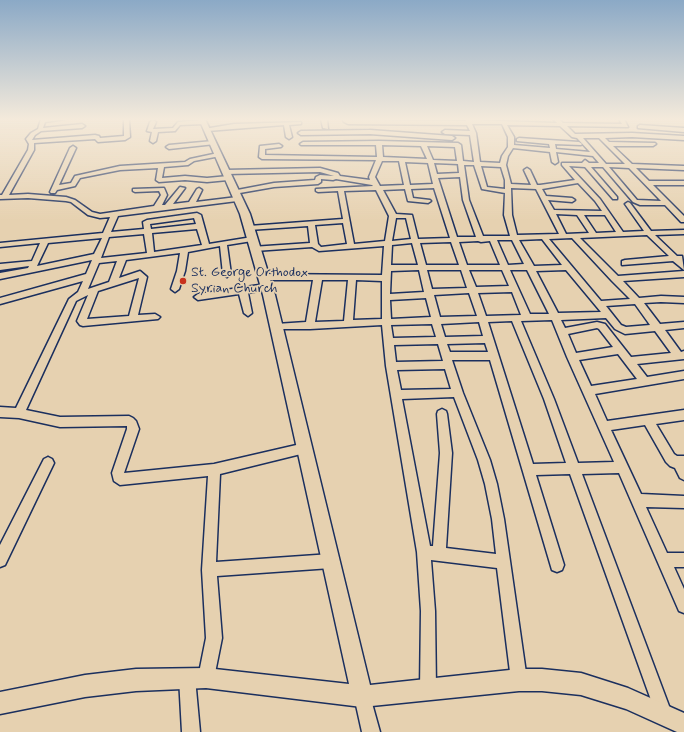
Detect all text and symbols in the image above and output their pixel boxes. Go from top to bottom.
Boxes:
place label: St. George Orthodox Syrian Church [191,265,308,298]
marker: St. George Orthodox Syrian Church [178,276,188,286]

